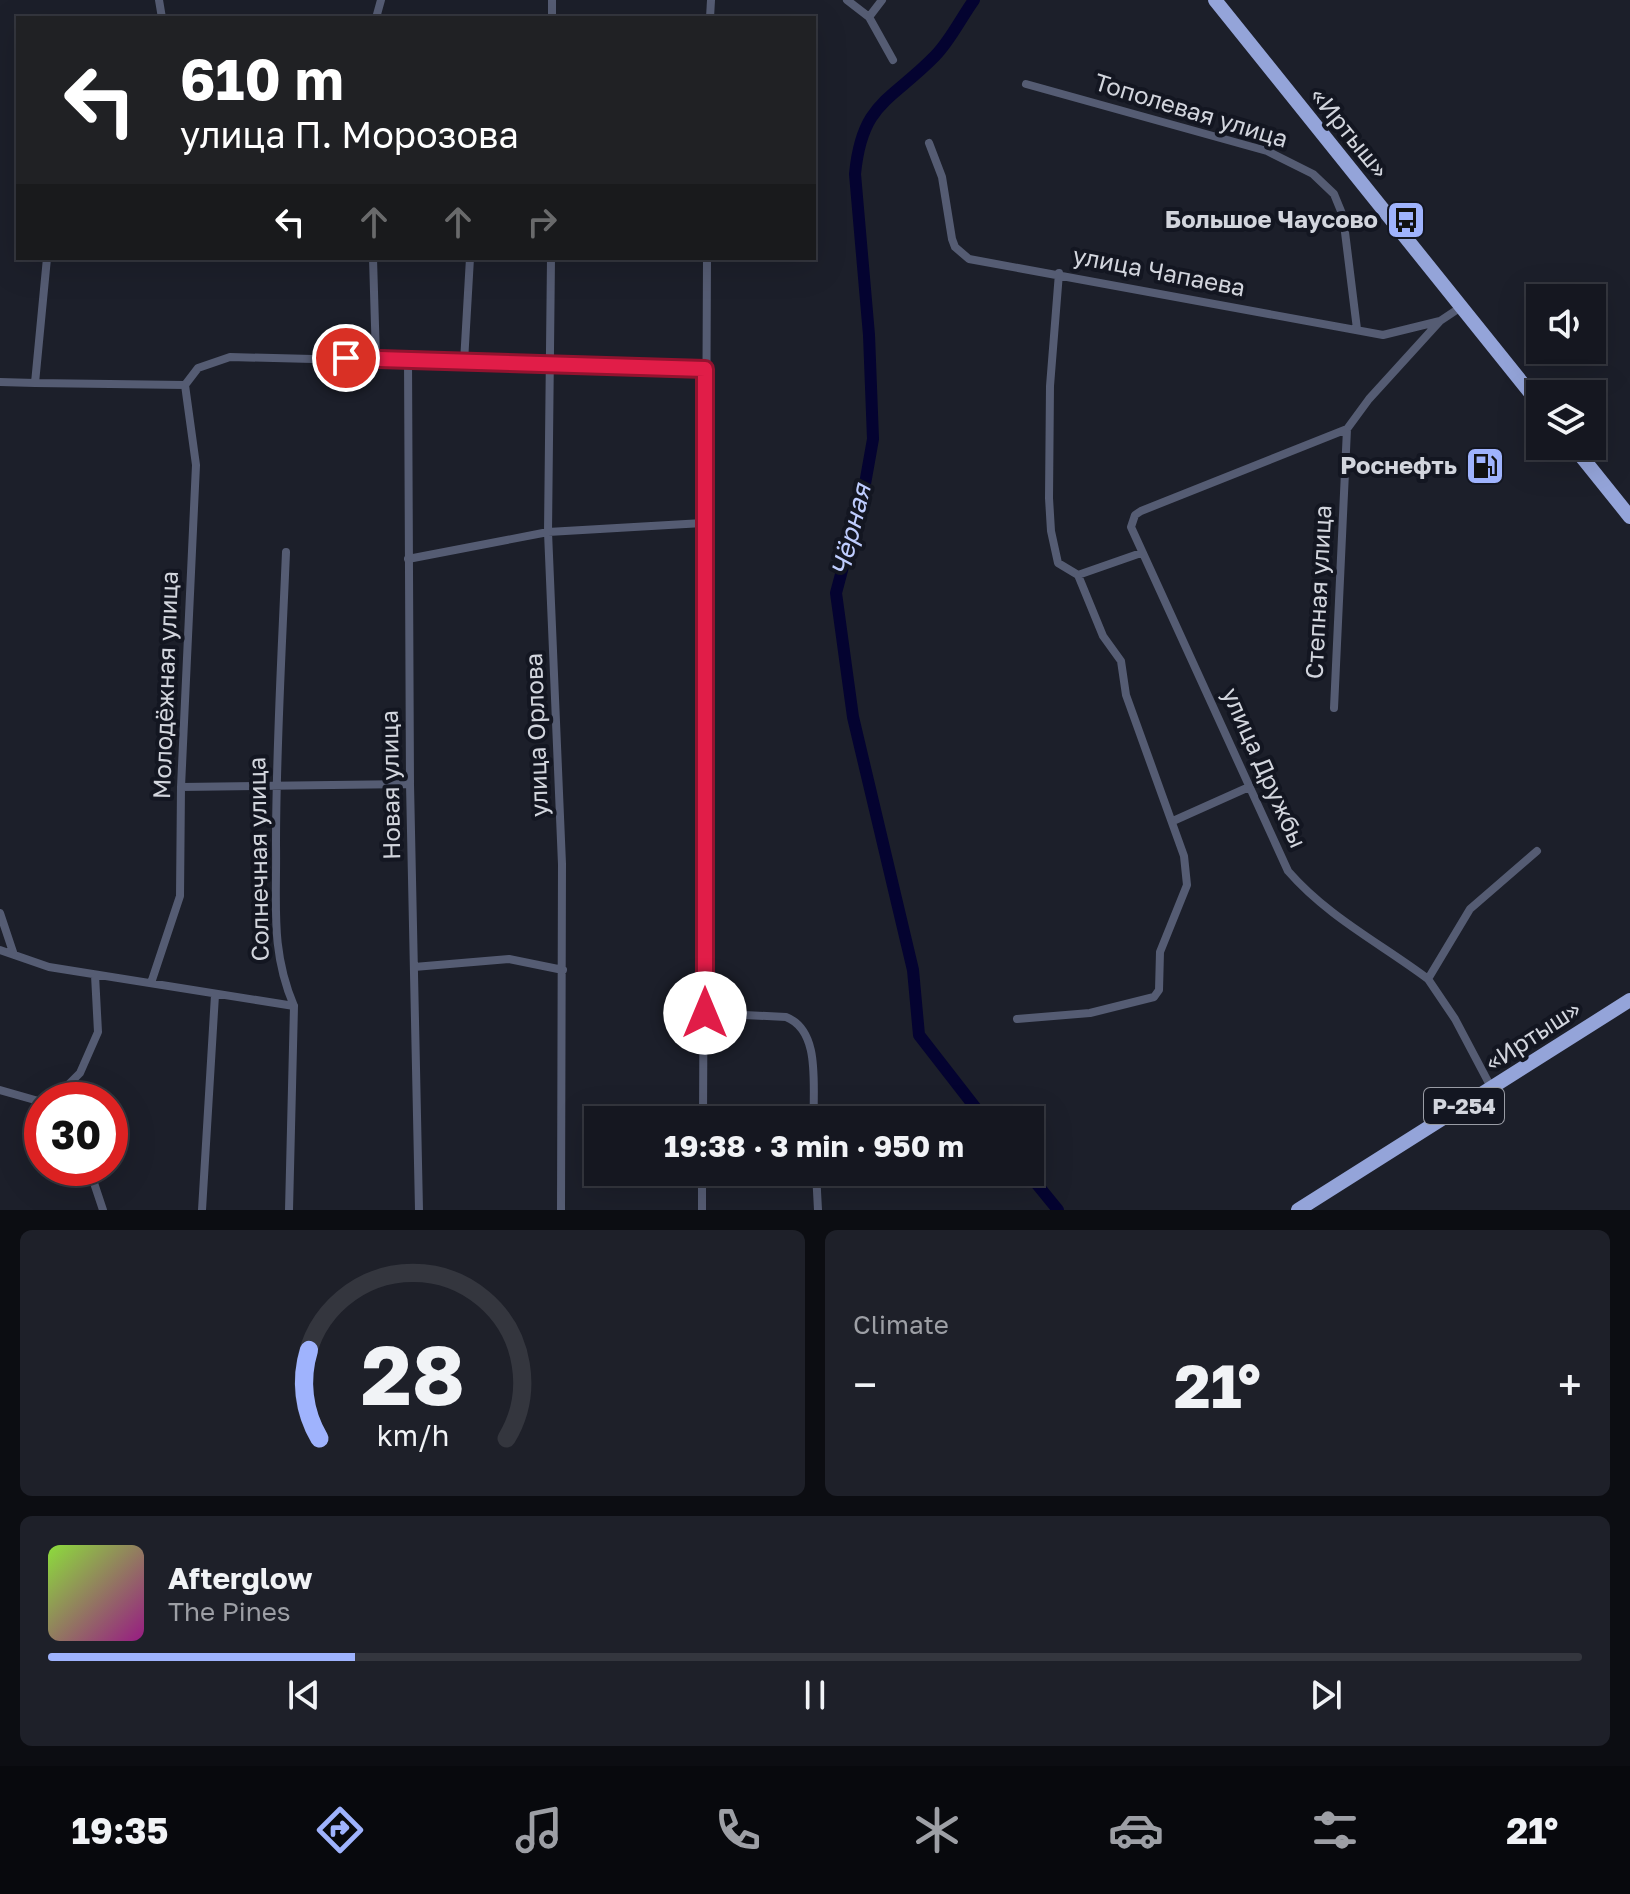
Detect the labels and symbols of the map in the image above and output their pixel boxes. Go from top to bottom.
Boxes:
street label: Тополевая улица [1091,66,1292,153]
street label: «Иртыш» [1305,81,1395,183]
bus stop icon: Большое Чаусово [1385,199,1427,241]
place label: Большое Чаусово [1165,204,1378,233]
street label: улица Чапаева [1071,240,1248,301]
pin [312,324,380,392]
fuel station icon: Роснефть [1464,445,1506,487]
place label: Роснефть [1340,450,1457,479]
water label: Чёрная [824,478,877,579]
street label: Степная улица [1298,504,1337,680]
street label: Молодёжная улица [146,570,183,800]
street label: улица Орлова [518,653,553,818]
street label: улица Дружбы [1217,683,1314,852]
street label: Новая улица [374,710,405,860]
street label: Солнечная улица [241,756,274,962]
position arrow [663,971,747,1055]
street label: «Иртыш» [1479,993,1585,1076]
speed limit sign: 30 [24,1082,128,1186]
road number: Р-254 [1424,1088,1504,1124]

